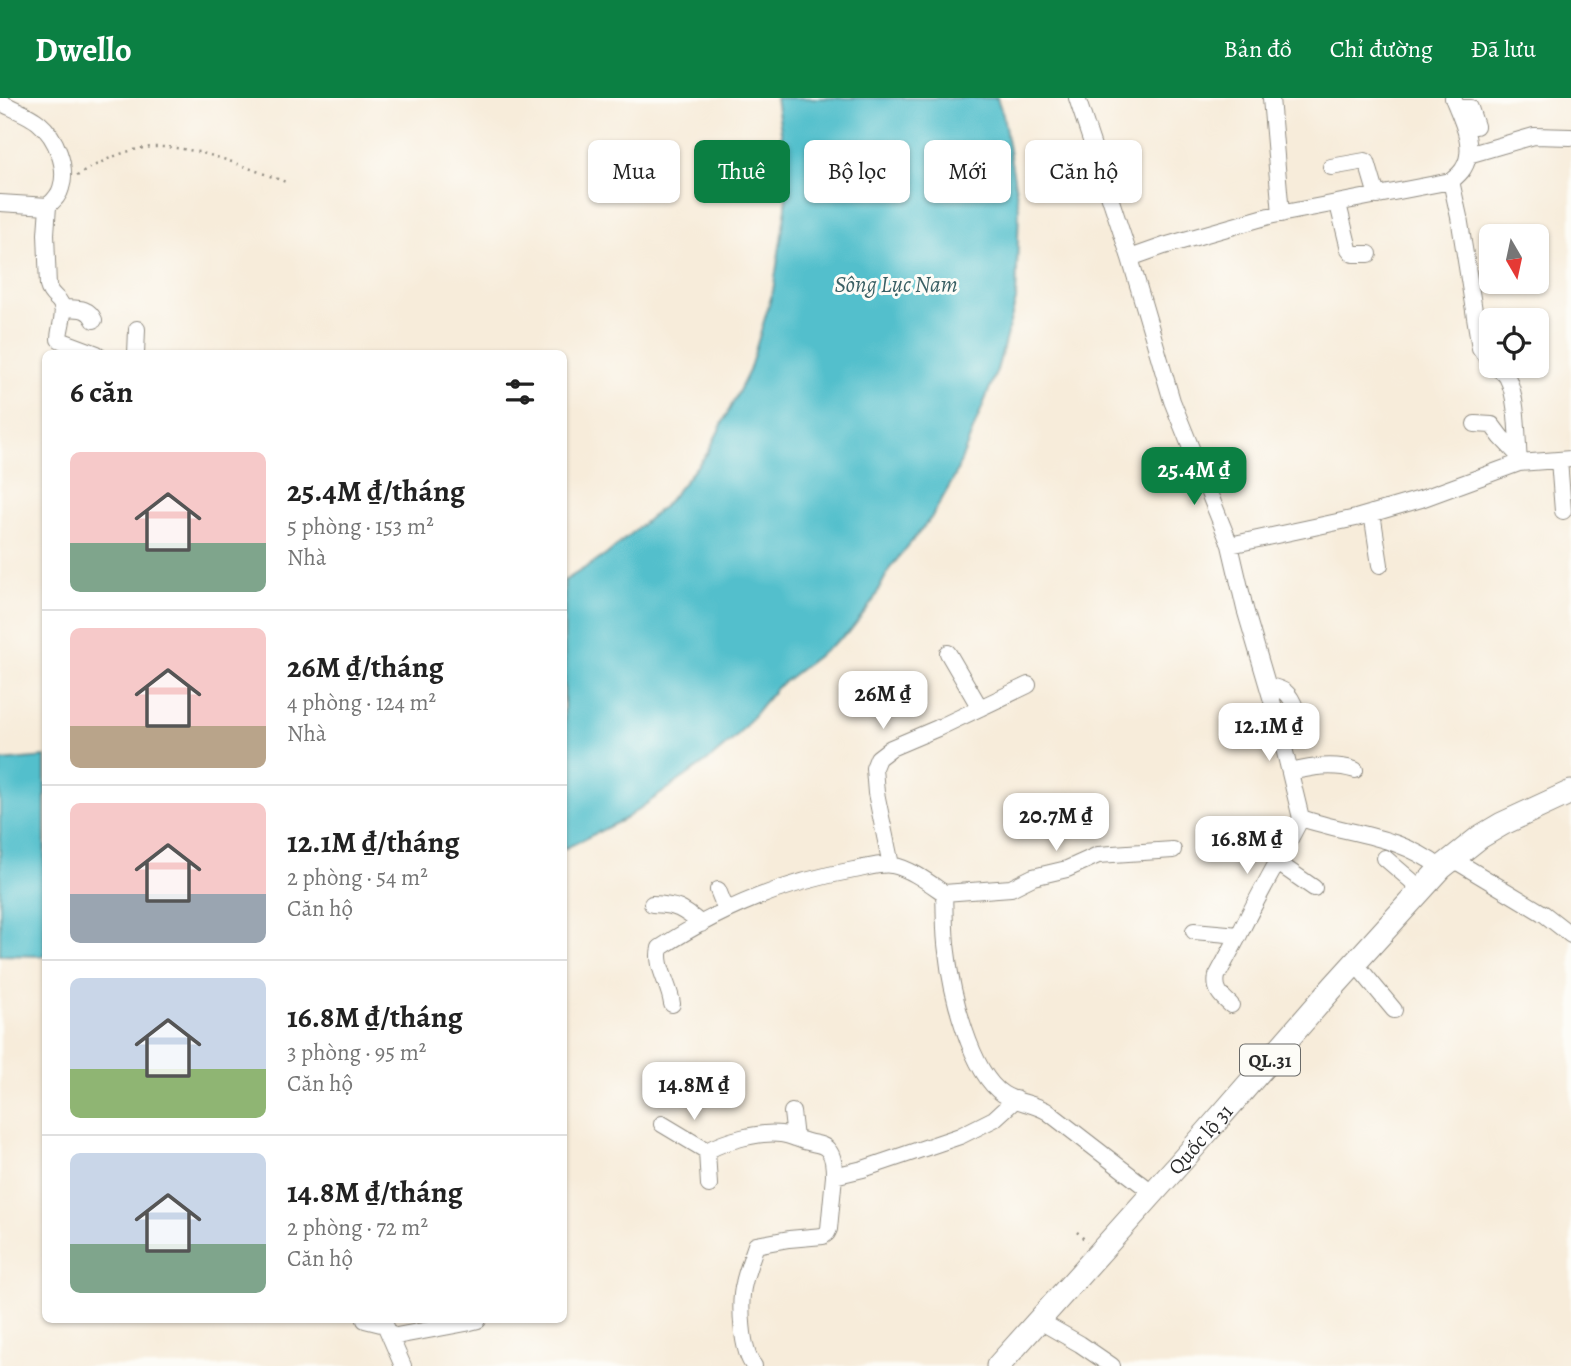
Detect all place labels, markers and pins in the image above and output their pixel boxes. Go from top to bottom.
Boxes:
pin: 25.4M ₫ [1129,448,1259,507]
pin: 26M ₫ [834,672,932,731]
pin: 12.1M ₫ [1204,704,1334,763]
pin: 20.7M ₫ [991,794,1121,853]
pin: 16.8M ₫ [1182,816,1312,876]
pin: 14.8M ₫ [629,1062,759,1122]

